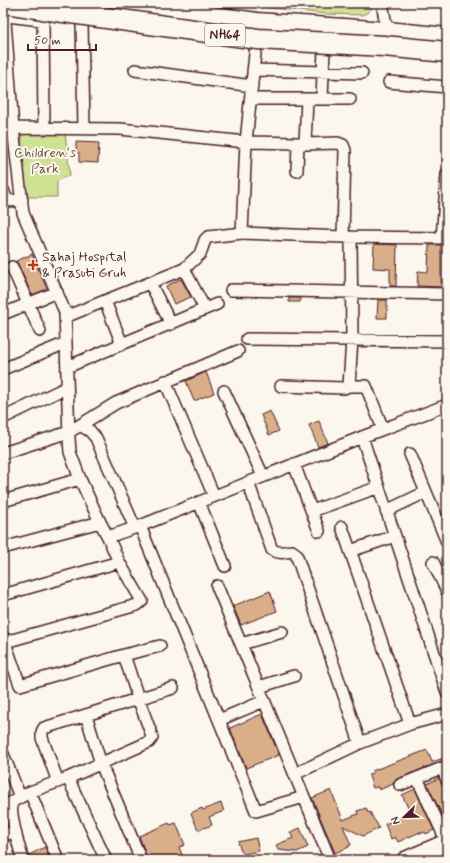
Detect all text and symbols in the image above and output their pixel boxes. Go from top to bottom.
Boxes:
road number: NH64 [205,24,245,46]
scale bar [28,26,96,52]
text: 50 m [34,33,61,49]
park label: Children's Park [14,144,76,178]
place label: Sahaj Hospital & Prasuti Gruh [42,248,127,282]
marker: Sahaj Hospital & Prasuti Gruh [27,259,39,271]
north arrow [384,797,424,837]
text: N [388,814,404,827]

